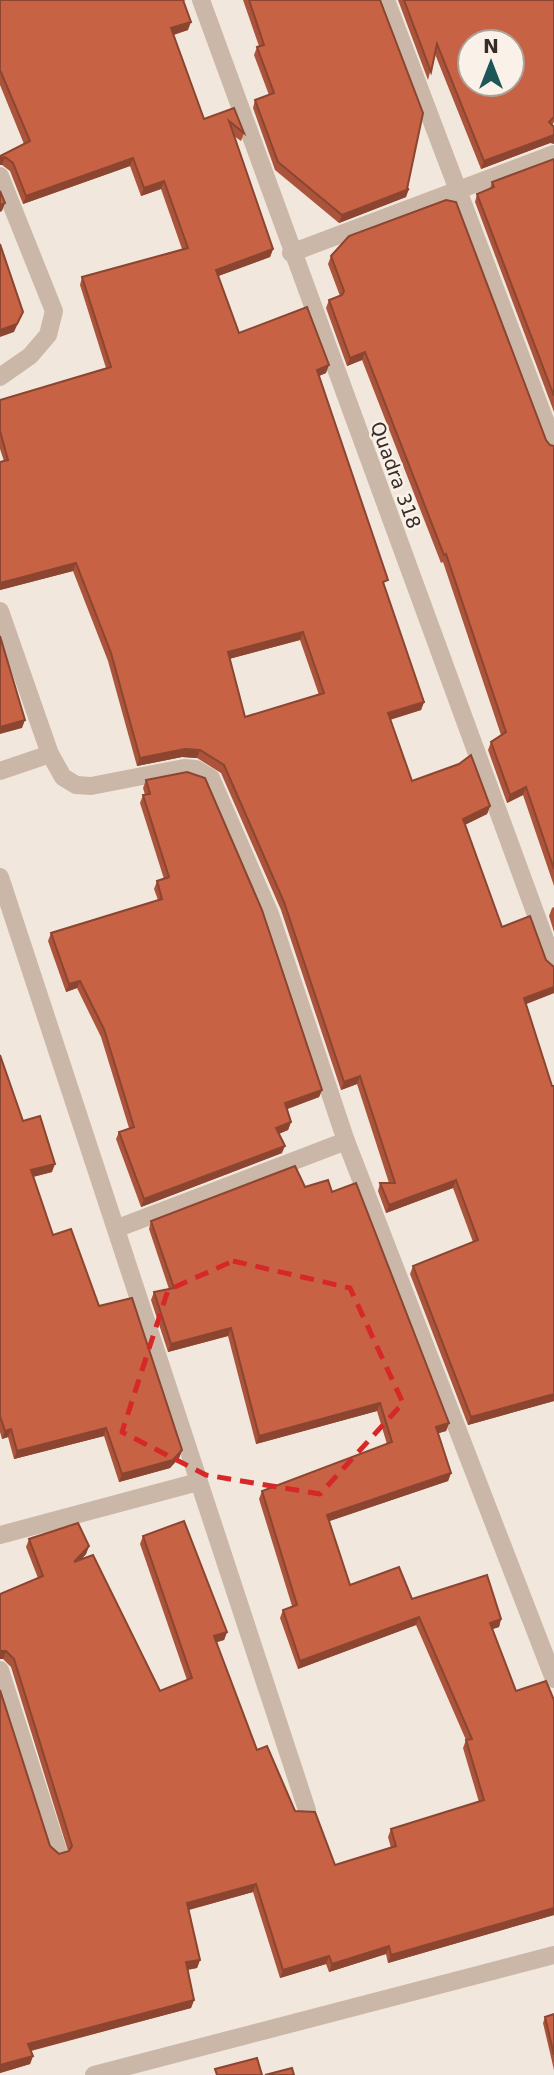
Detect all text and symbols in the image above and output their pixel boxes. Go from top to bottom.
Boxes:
north arrow [456,28,526,98]
text: N [483,35,499,57]
street label: Quadra 318 [366,418,426,532]

